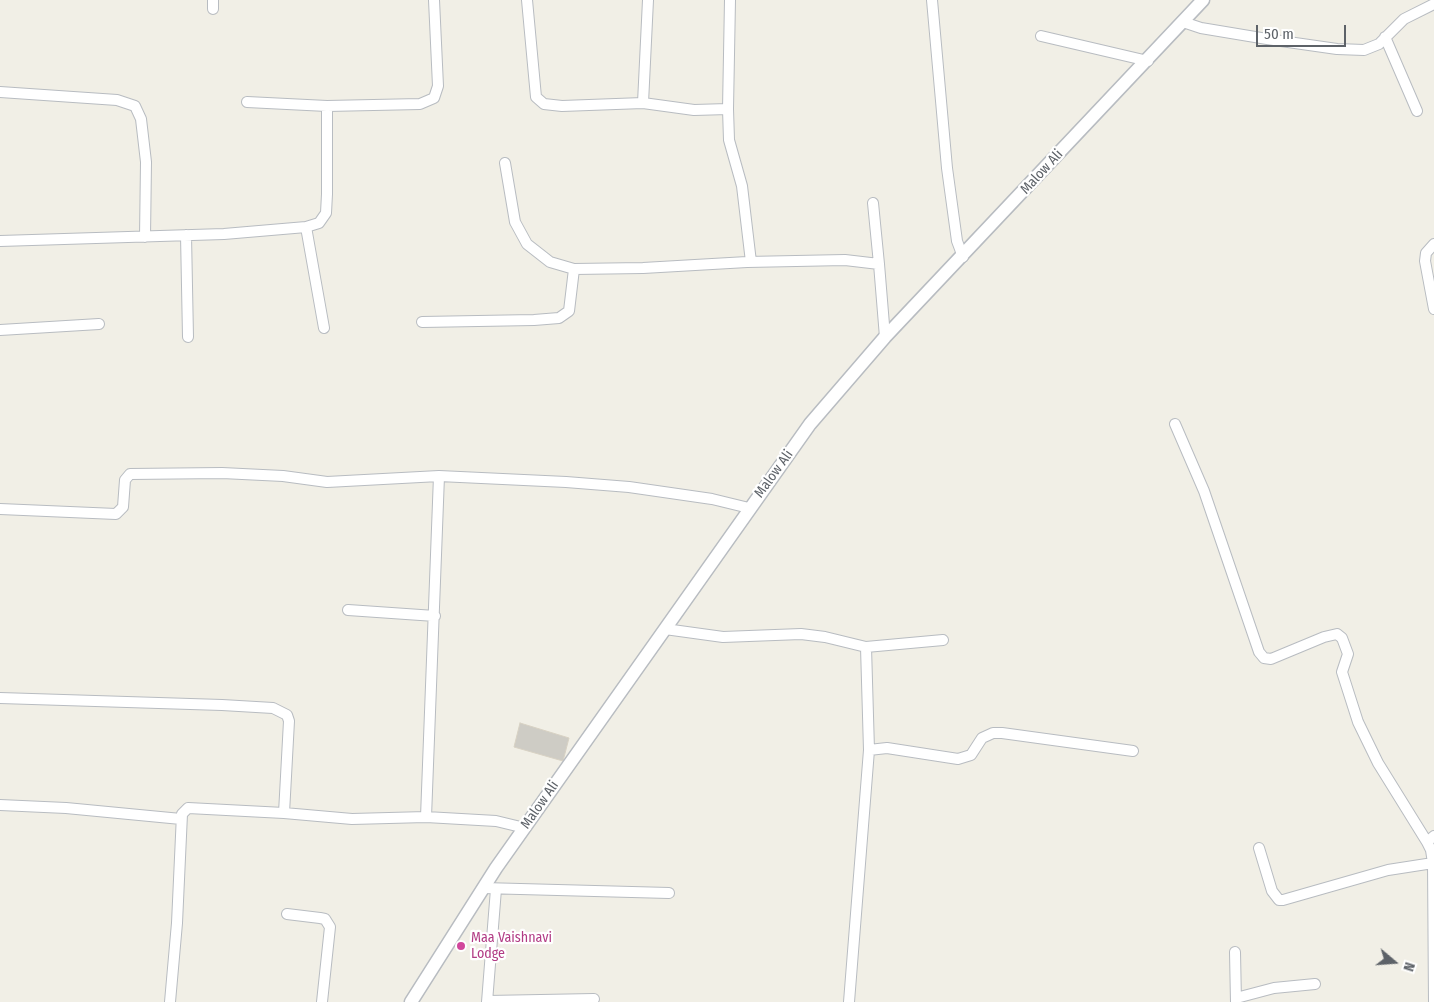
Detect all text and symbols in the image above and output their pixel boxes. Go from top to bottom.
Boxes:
scale bar [1259,15,1349,47]
text: 50 m [1264,25,1294,43]
street label: Malow Ali [1017,146,1067,198]
street label: Malow Ali [751,447,797,501]
street label: Malow Ali [517,778,563,832]
place label: Maa Vaishnavi Lodge [471,930,552,962]
north arrow [1369,937,1419,987]
marker: Maa Vaishnavi Lodge [455,940,467,952]
text: N [1399,960,1418,973]

